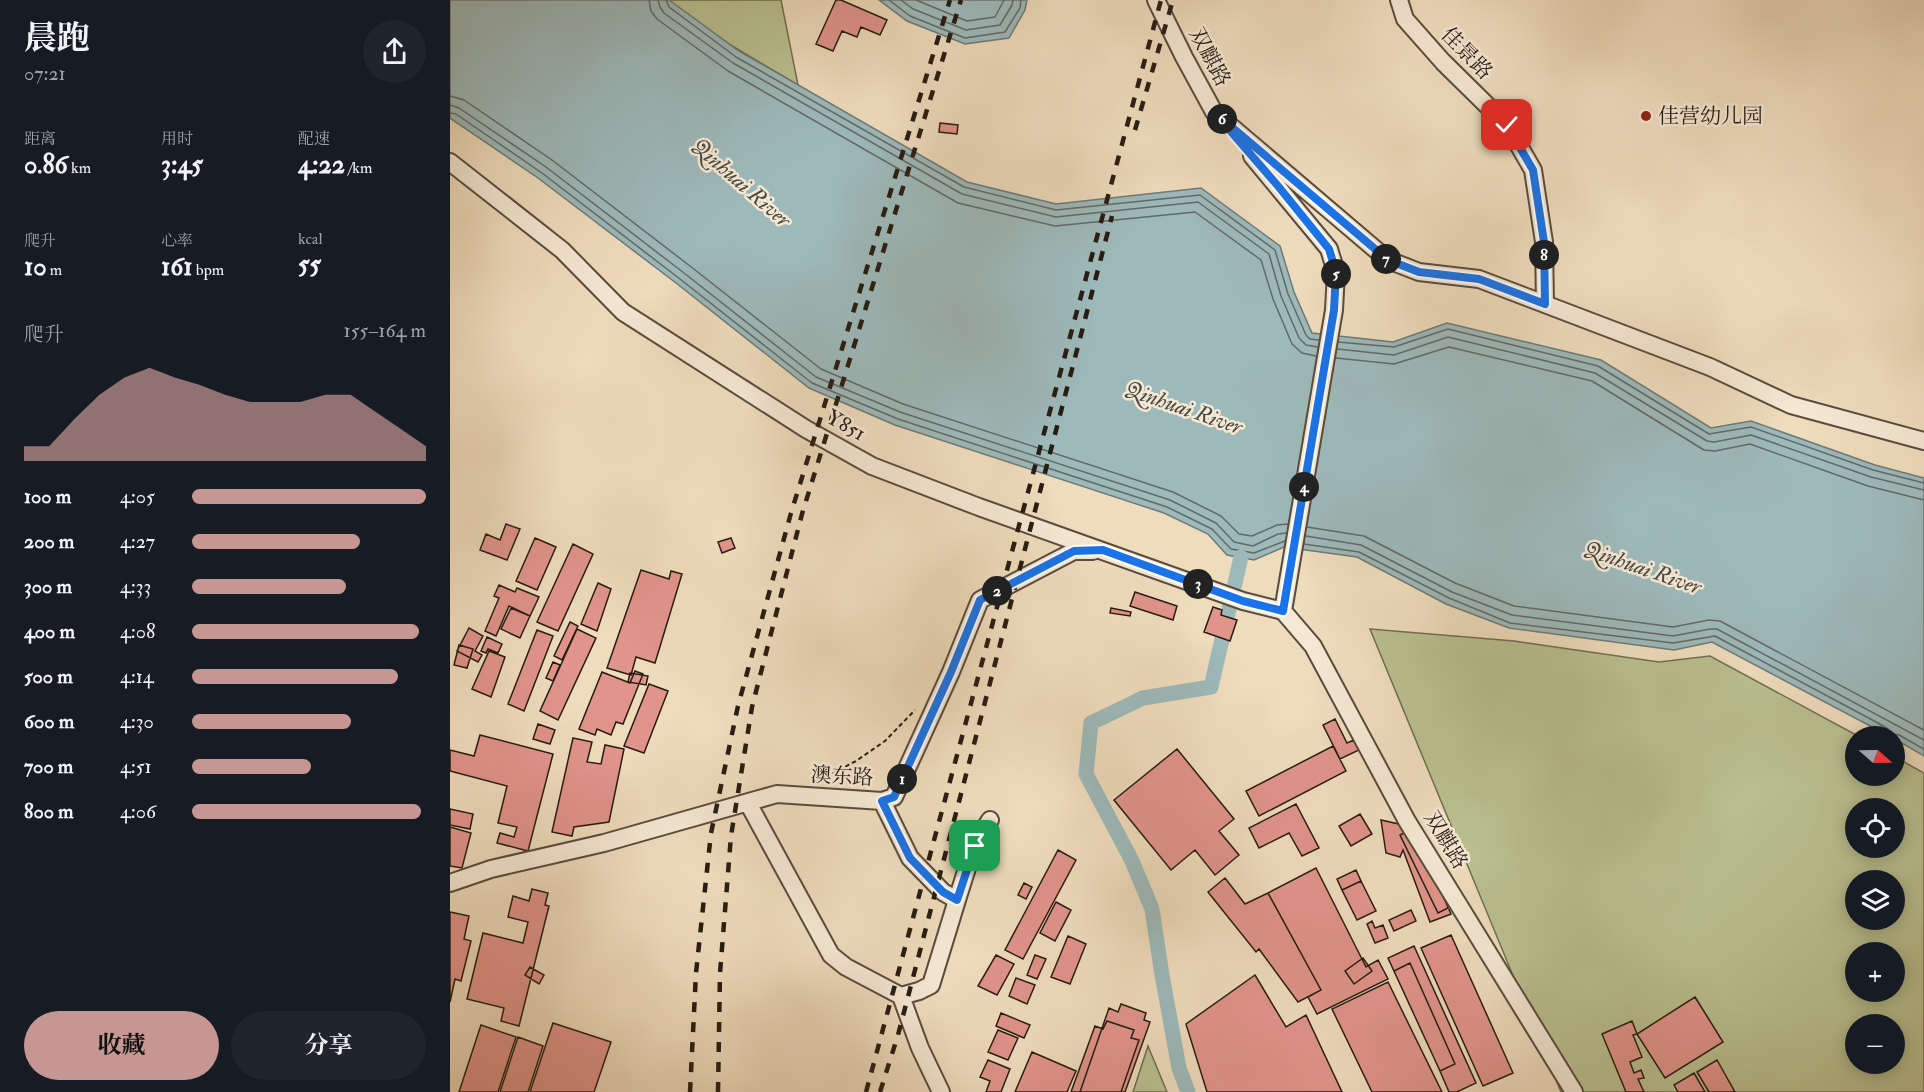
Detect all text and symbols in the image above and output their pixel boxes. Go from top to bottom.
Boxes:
text: 晨跑 [24,18,90,59]
button: share [363,20,426,83]
street label: 佳景路 [1435,21,1498,85]
street label: 双麒路 [1183,23,1236,91]
text: 07:21 [24,61,66,86]
pin [1481,99,1532,150]
place label: 佳营幼儿园 [1658,103,1763,130]
pin: 6 [1207,104,1237,134]
icon: check [1490,108,1523,141]
text: 6 [1218,109,1226,129]
marker: 佳营幼儿园 [1639,109,1653,123]
text: 距离 [24,129,56,149]
text: 用时 [161,129,193,149]
text: 配速 [298,129,330,149]
water label: Qinhuai River [686,132,798,235]
text: 0.86 [24,149,68,181]
text: 3:45 [161,149,203,181]
text: 4:22 [298,149,345,181]
text: km [68,158,91,178]
text: /km [345,158,372,178]
text: kcal [298,229,323,249]
text: 爬升 [24,231,56,251]
text: 心率 [161,231,193,251]
pin: 8 [1529,240,1559,270]
pin: 7 [1371,244,1401,274]
text: 8 [1540,245,1548,265]
text: 55 [298,249,321,281]
text: 7 [1382,249,1390,269]
text: 10 [24,251,46,283]
text: 161 [161,251,192,283]
pin: 5 [1321,259,1351,289]
text: m [46,260,62,280]
text: bpm [192,260,224,280]
text: 5 [1332,264,1340,284]
text: 155–164 m [344,318,426,343]
text: 爬升 [24,322,64,347]
water label: Qinhuai River [1121,375,1248,442]
street label: Y851 [821,404,870,447]
pin: 4 [1289,472,1319,502]
text: 4 [1300,477,1308,497]
text: 100 m [24,484,71,509]
text: 4:05 [120,484,155,509]
text: 200 m [24,529,74,554]
text: 4:27 [120,529,155,554]
water label: Qinhuai River [1580,535,1707,602]
pin: 3 [1183,569,1213,599]
text: 300 m [24,574,72,599]
text: 4:33 [120,574,151,599]
text: 3 [1195,574,1201,594]
pin: 2 [982,576,1012,606]
text: 2 [993,581,1001,601]
text: 400 m [24,619,75,644]
text: 4:08 [120,619,155,644]
text: 500 m [24,664,73,689]
text: 4:14 [120,664,154,689]
text: 600 m [24,709,74,734]
text: 4:30 [120,709,154,734]
north arrow [1845,726,1905,786]
map controls [1845,726,1905,1074]
text: 700 m [24,754,73,779]
text: 4:51 [120,754,152,779]
street label: 澳东路 [810,761,874,792]
pin: 1 [887,764,917,794]
text: 1 [899,769,905,789]
button: locate [1845,798,1905,858]
text: 800 m [24,799,74,824]
text: 4:06 [120,799,156,824]
street label: 双麒路 [1418,806,1473,874]
pin [949,820,1000,871]
icon: arrive [958,829,991,862]
button: layers [1845,870,1905,930]
button: + [1845,942,1905,1002]
button: 收藏 [24,1011,219,1080]
button: 分享 [231,1011,426,1080]
button: − [1845,1014,1905,1074]

